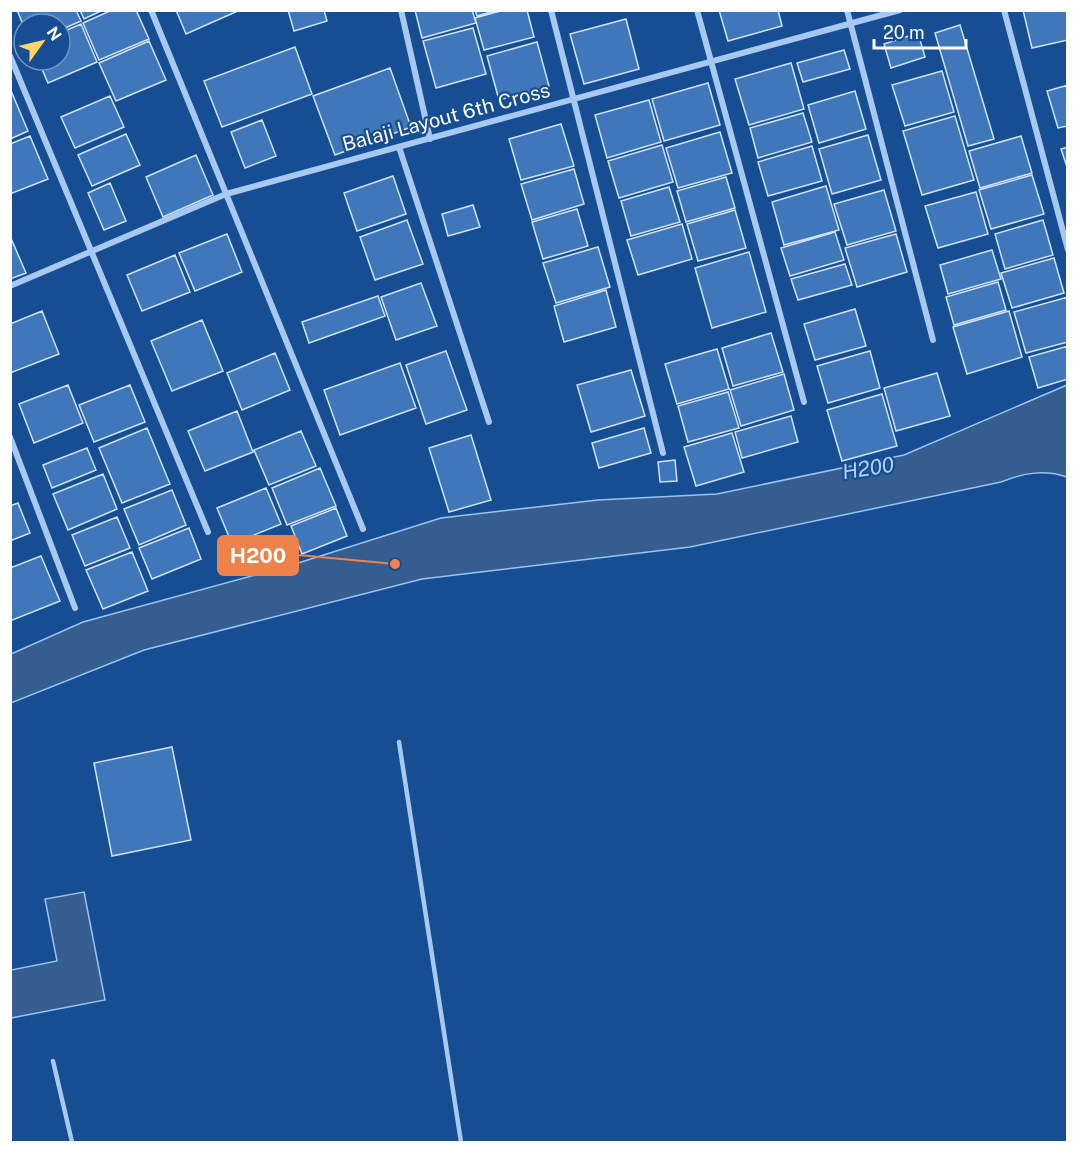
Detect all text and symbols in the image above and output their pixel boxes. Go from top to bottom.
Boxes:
north arrow [12,12,72,72]
scale bar [874,12,966,50]
text: 20 m [883,22,925,43]
text: N [43,23,65,44]
street label: Balaji Layout 6th Cross [339,78,553,156]
water label: H200 [840,451,896,484]
callout: H200 [218,536,298,575]
text: H200 [230,543,286,568]

